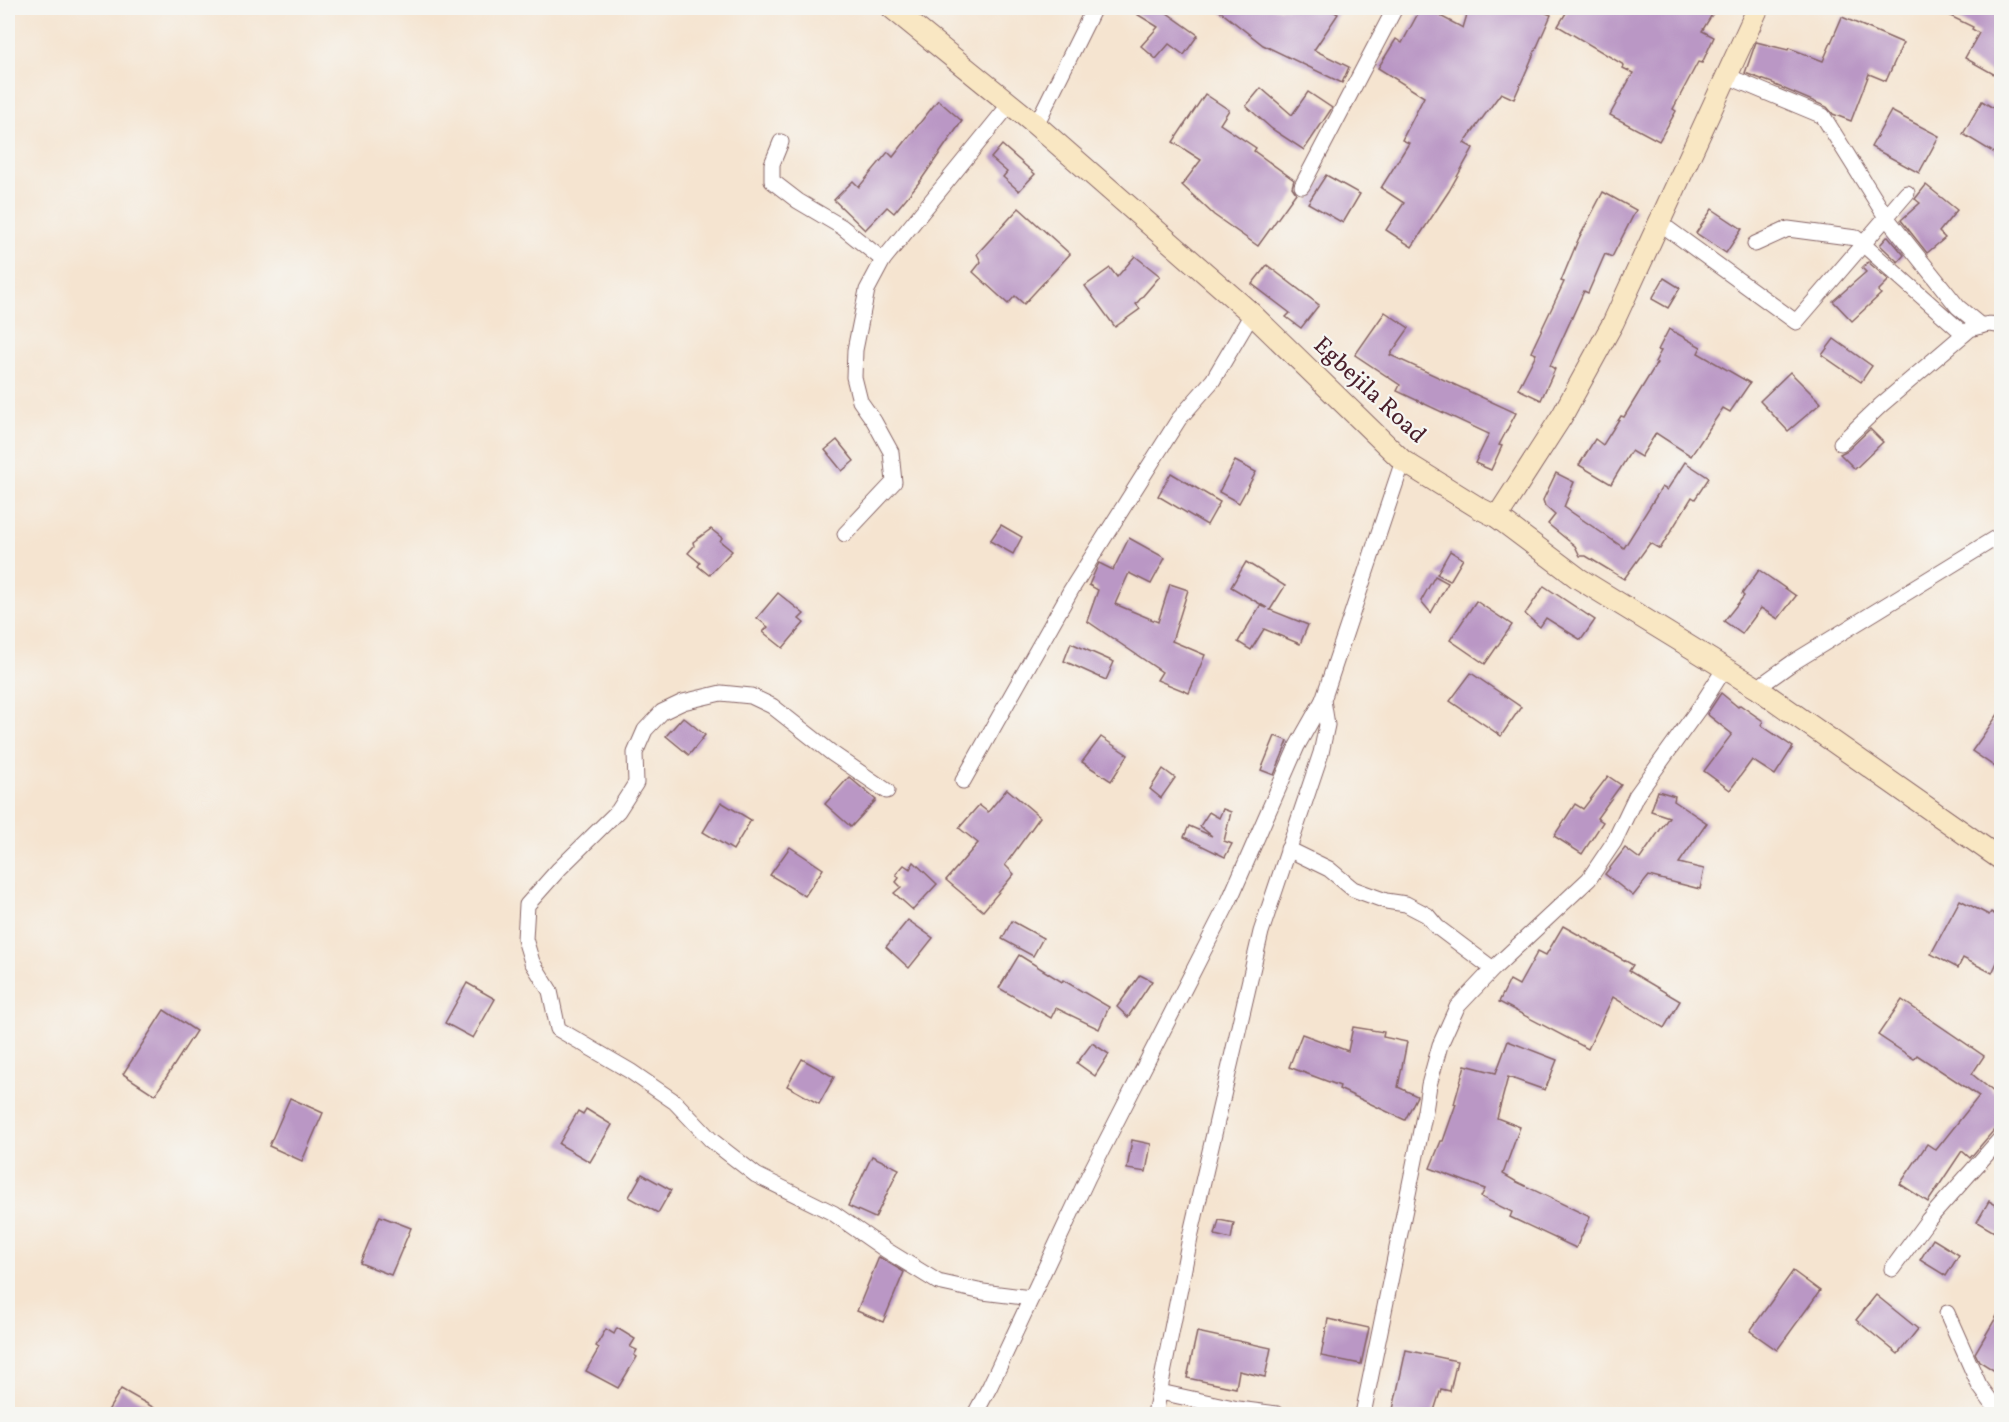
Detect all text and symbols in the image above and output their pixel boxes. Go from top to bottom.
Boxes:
street label: Egbejila Road [1305,330,1433,452]

